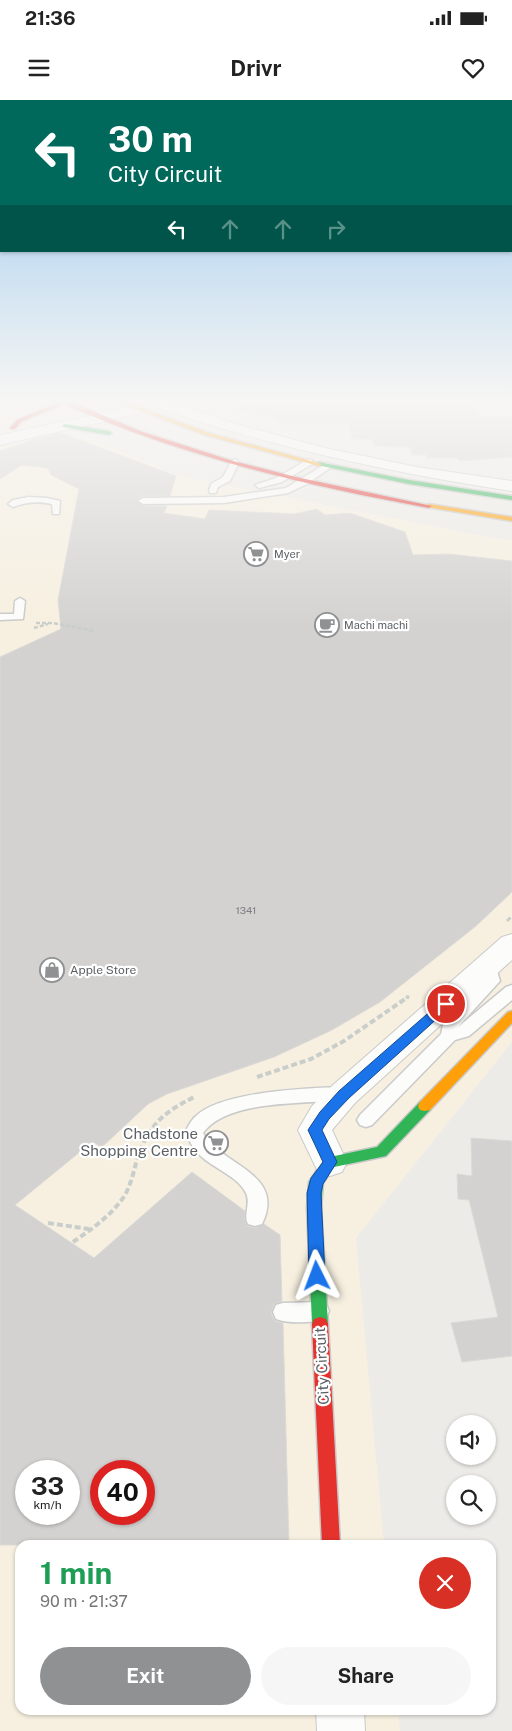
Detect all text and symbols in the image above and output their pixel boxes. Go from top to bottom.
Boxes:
text: 21:36 [25,7,75,29]
icon: menu [25,54,53,82]
icon: heart [459,54,487,82]
text: Drivr [230,55,282,81]
text: 30 m [108,119,193,160]
icon: left [25,120,90,185]
text: City Circuit [108,161,222,187]
icon: left [163,215,191,243]
icon: ahead [216,215,244,243]
icon: ahead [269,215,297,243]
icon: right [322,215,350,243]
supermarket icon: Myer [243,541,269,567]
place label: Myer [274,548,300,560]
cafe icon: Machi machi [314,612,340,638]
place label: Machi machi [344,619,408,631]
house number: 1341 [236,904,256,916]
shop icon: Apple Store [39,957,65,983]
place label: Apple Store [70,963,136,977]
pin [425,983,467,1025]
icon: arrive [432,990,460,1018]
place label: Chadstone Shopping Centre [80,1125,198,1159]
supermarket icon: Chadstone Shopping Centre [203,1130,229,1156]
position arrow [290,1249,342,1301]
street label: City Circuit [311,1327,332,1405]
map controls [446,1415,496,1525]
button: sound [446,1415,496,1465]
speed limit sign: 40 [90,1460,155,1525]
text: 33 [31,1471,64,1501]
button: search [446,1475,496,1525]
text: km/h [33,1498,62,1512]
text: 1 min [40,1555,112,1591]
button: close [419,1557,471,1609]
text: 90 m · 21:37 [40,1592,128,1611]
button: Exit [40,1647,251,1705]
button: Share [261,1647,471,1705]

